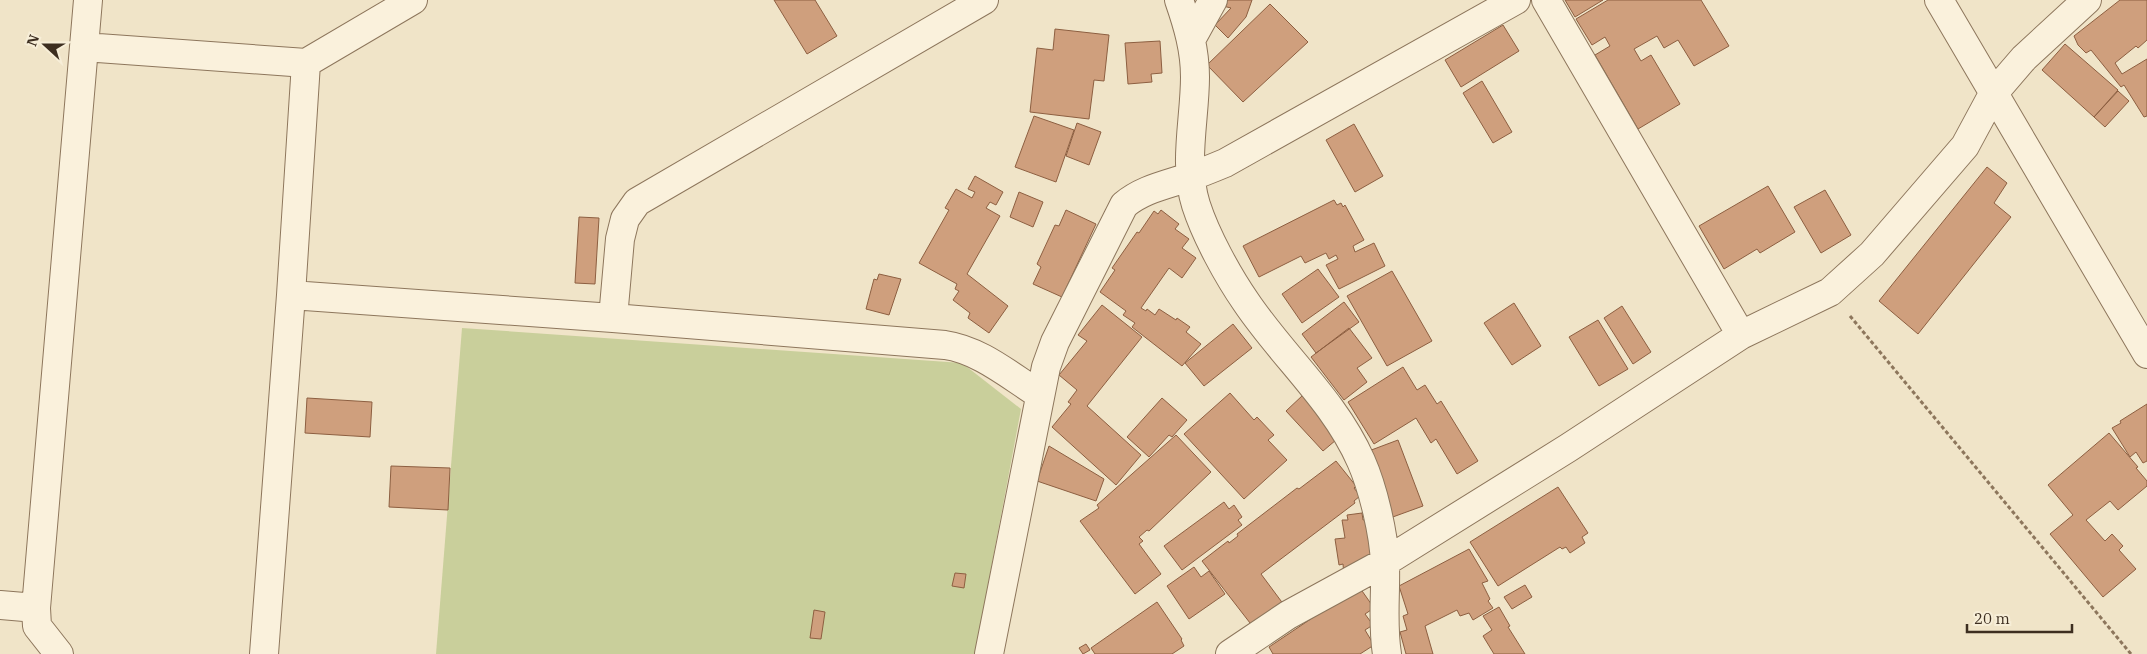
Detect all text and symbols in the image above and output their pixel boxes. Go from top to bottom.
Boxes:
north arrow [20,20,70,70]
text: N [22,32,43,49]
scale bar [1967,602,2072,634]
text: 20 m [1974,609,2010,628]

